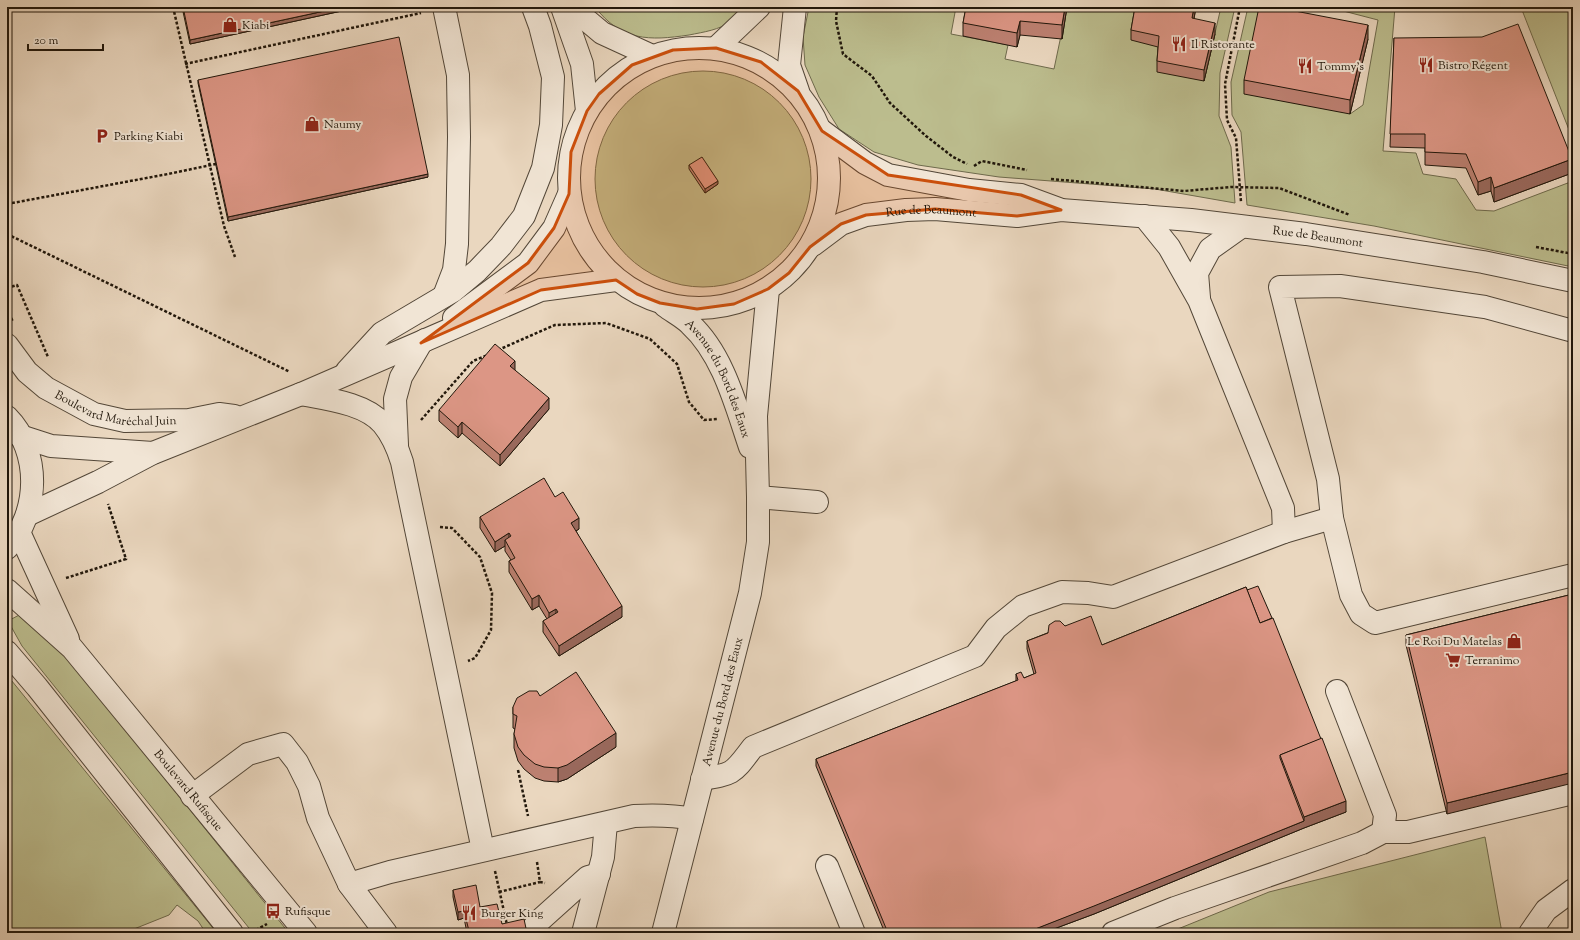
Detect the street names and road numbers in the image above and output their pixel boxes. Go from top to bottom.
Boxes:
street label: Rue de Beaumont [885,201,977,223]
street label: Rue de Beaumont [1272,222,1364,253]
street label: Avenue du Bord des Eaux [680,315,755,441]
street label: Boulevard Maréchal Juin [51,386,177,431]
street label: Avenue du Bord des Eaux [698,635,748,768]
street label: Boulevard Rufisque [149,746,227,836]

